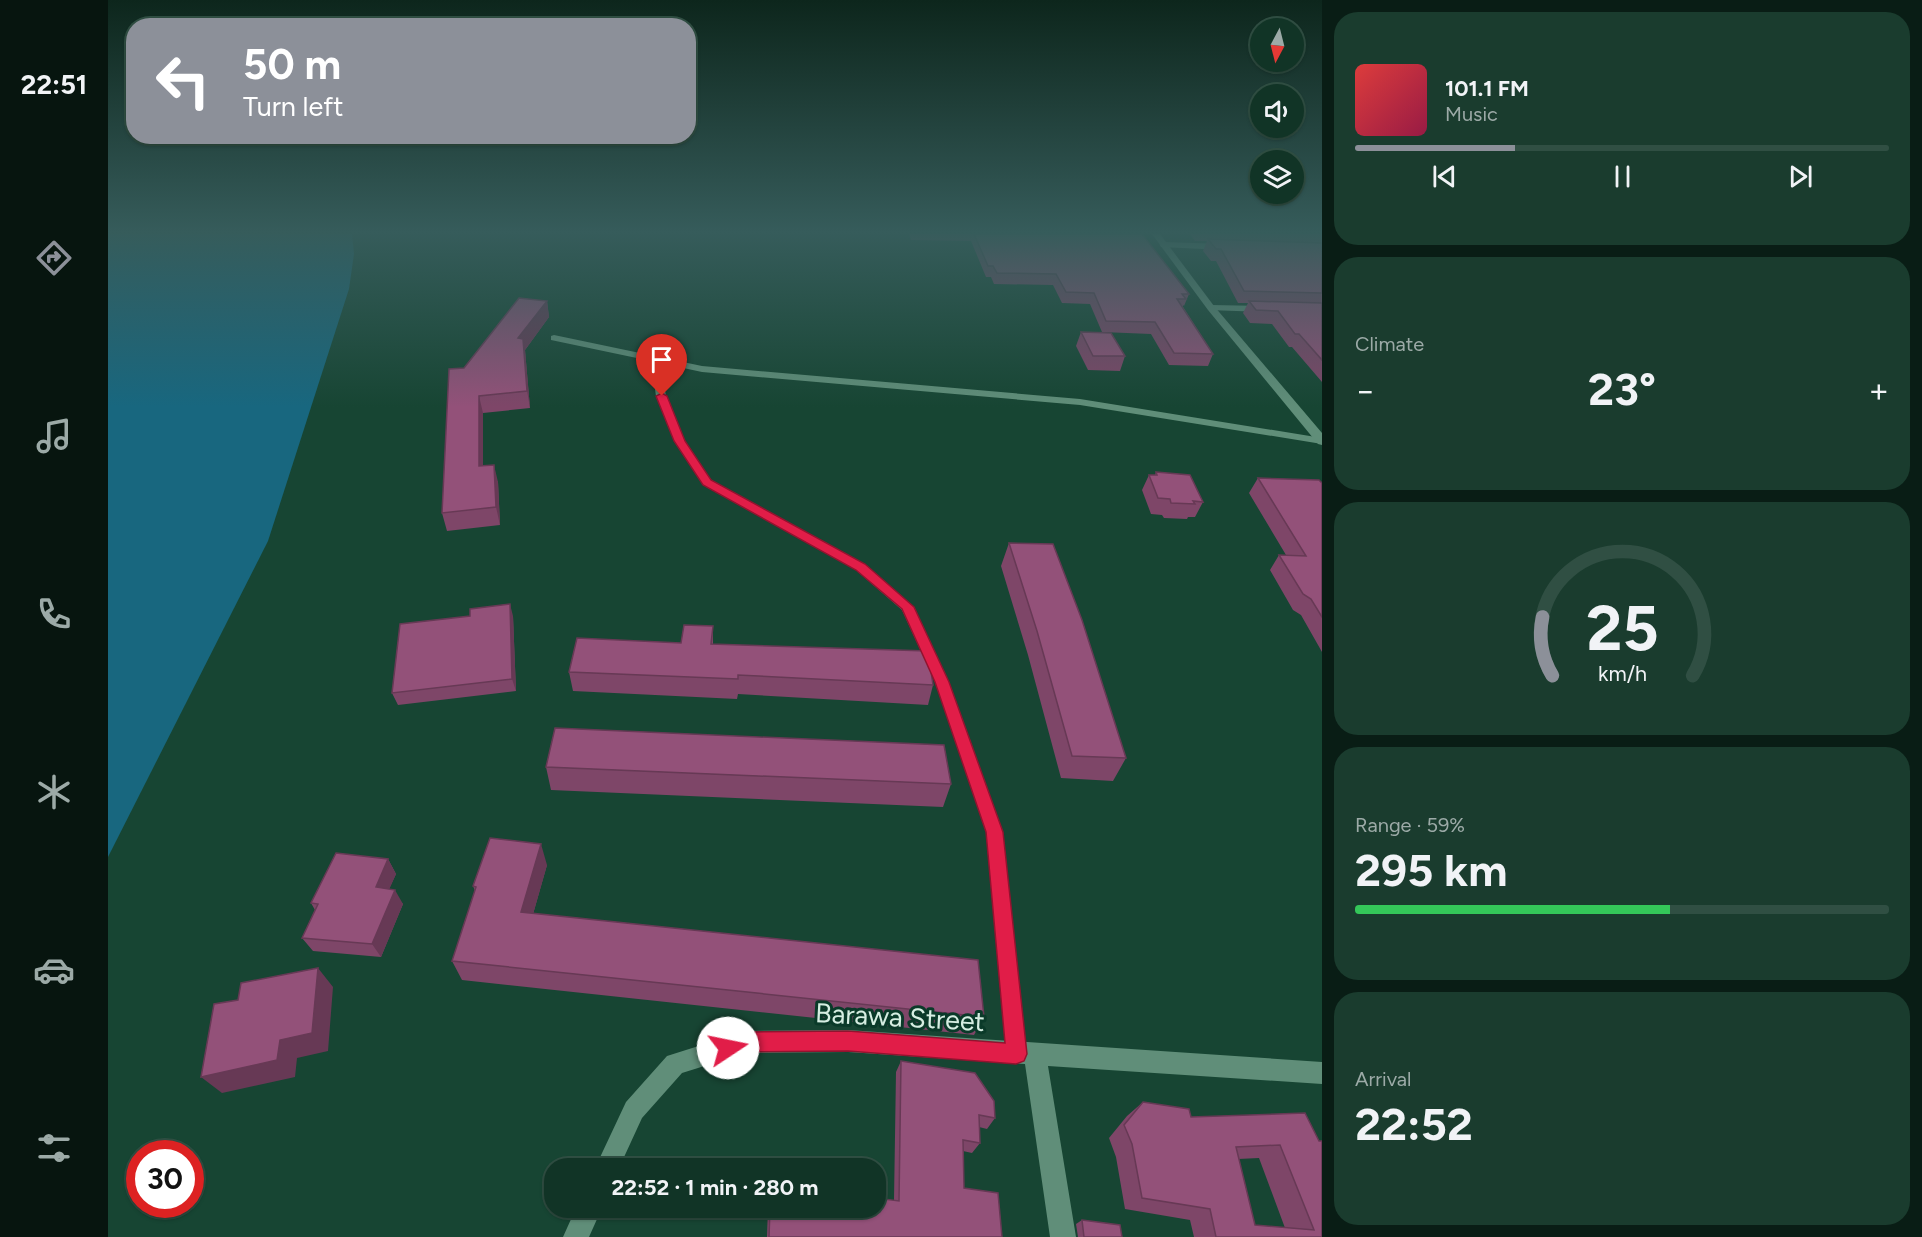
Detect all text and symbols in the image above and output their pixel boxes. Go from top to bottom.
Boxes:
north arrow [1250,18,1304,72]
map controls [1250,18,1304,204]
text: 50 m [243,39,341,90]
icon: left [144,42,222,120]
text: 22:51 [21,68,87,101]
text: 101.1 FM [1445,75,1529,102]
button: sound [1250,84,1304,138]
text: Turn left [243,90,343,123]
text: Music [1445,102,1498,126]
button: layers [1250,150,1304,204]
icon: previous [1428,160,1461,193]
icon: pause [1606,160,1639,193]
icon: next [1784,160,1817,193]
icon: directions [33,237,75,279]
text: Climate [1355,332,1424,356]
pin [636,334,687,396]
icon: arrive [645,343,678,376]
text: 23° [1588,362,1656,416]
text: − [1355,371,1376,410]
text: + [1868,371,1889,410]
icon: music [33,415,75,457]
text: 25 [1586,591,1658,666]
icon: phone [33,593,75,635]
text: km/h [1598,661,1646,686]
icon: climate [33,771,75,813]
text: Range · 59% [1355,813,1465,837]
text: 295 km [1355,843,1507,897]
icon: car [33,949,75,991]
street label: Barawa Street [814,996,986,1038]
position arrow [696,1016,760,1080]
text: Arrival [1355,1067,1411,1091]
text: 22:52 [1355,1097,1473,1151]
icon: filters [33,1127,75,1169]
speed limit sign: 30 [126,1140,204,1218]
text: 22:52 · 1 min · 280 m [612,1174,818,1201]

